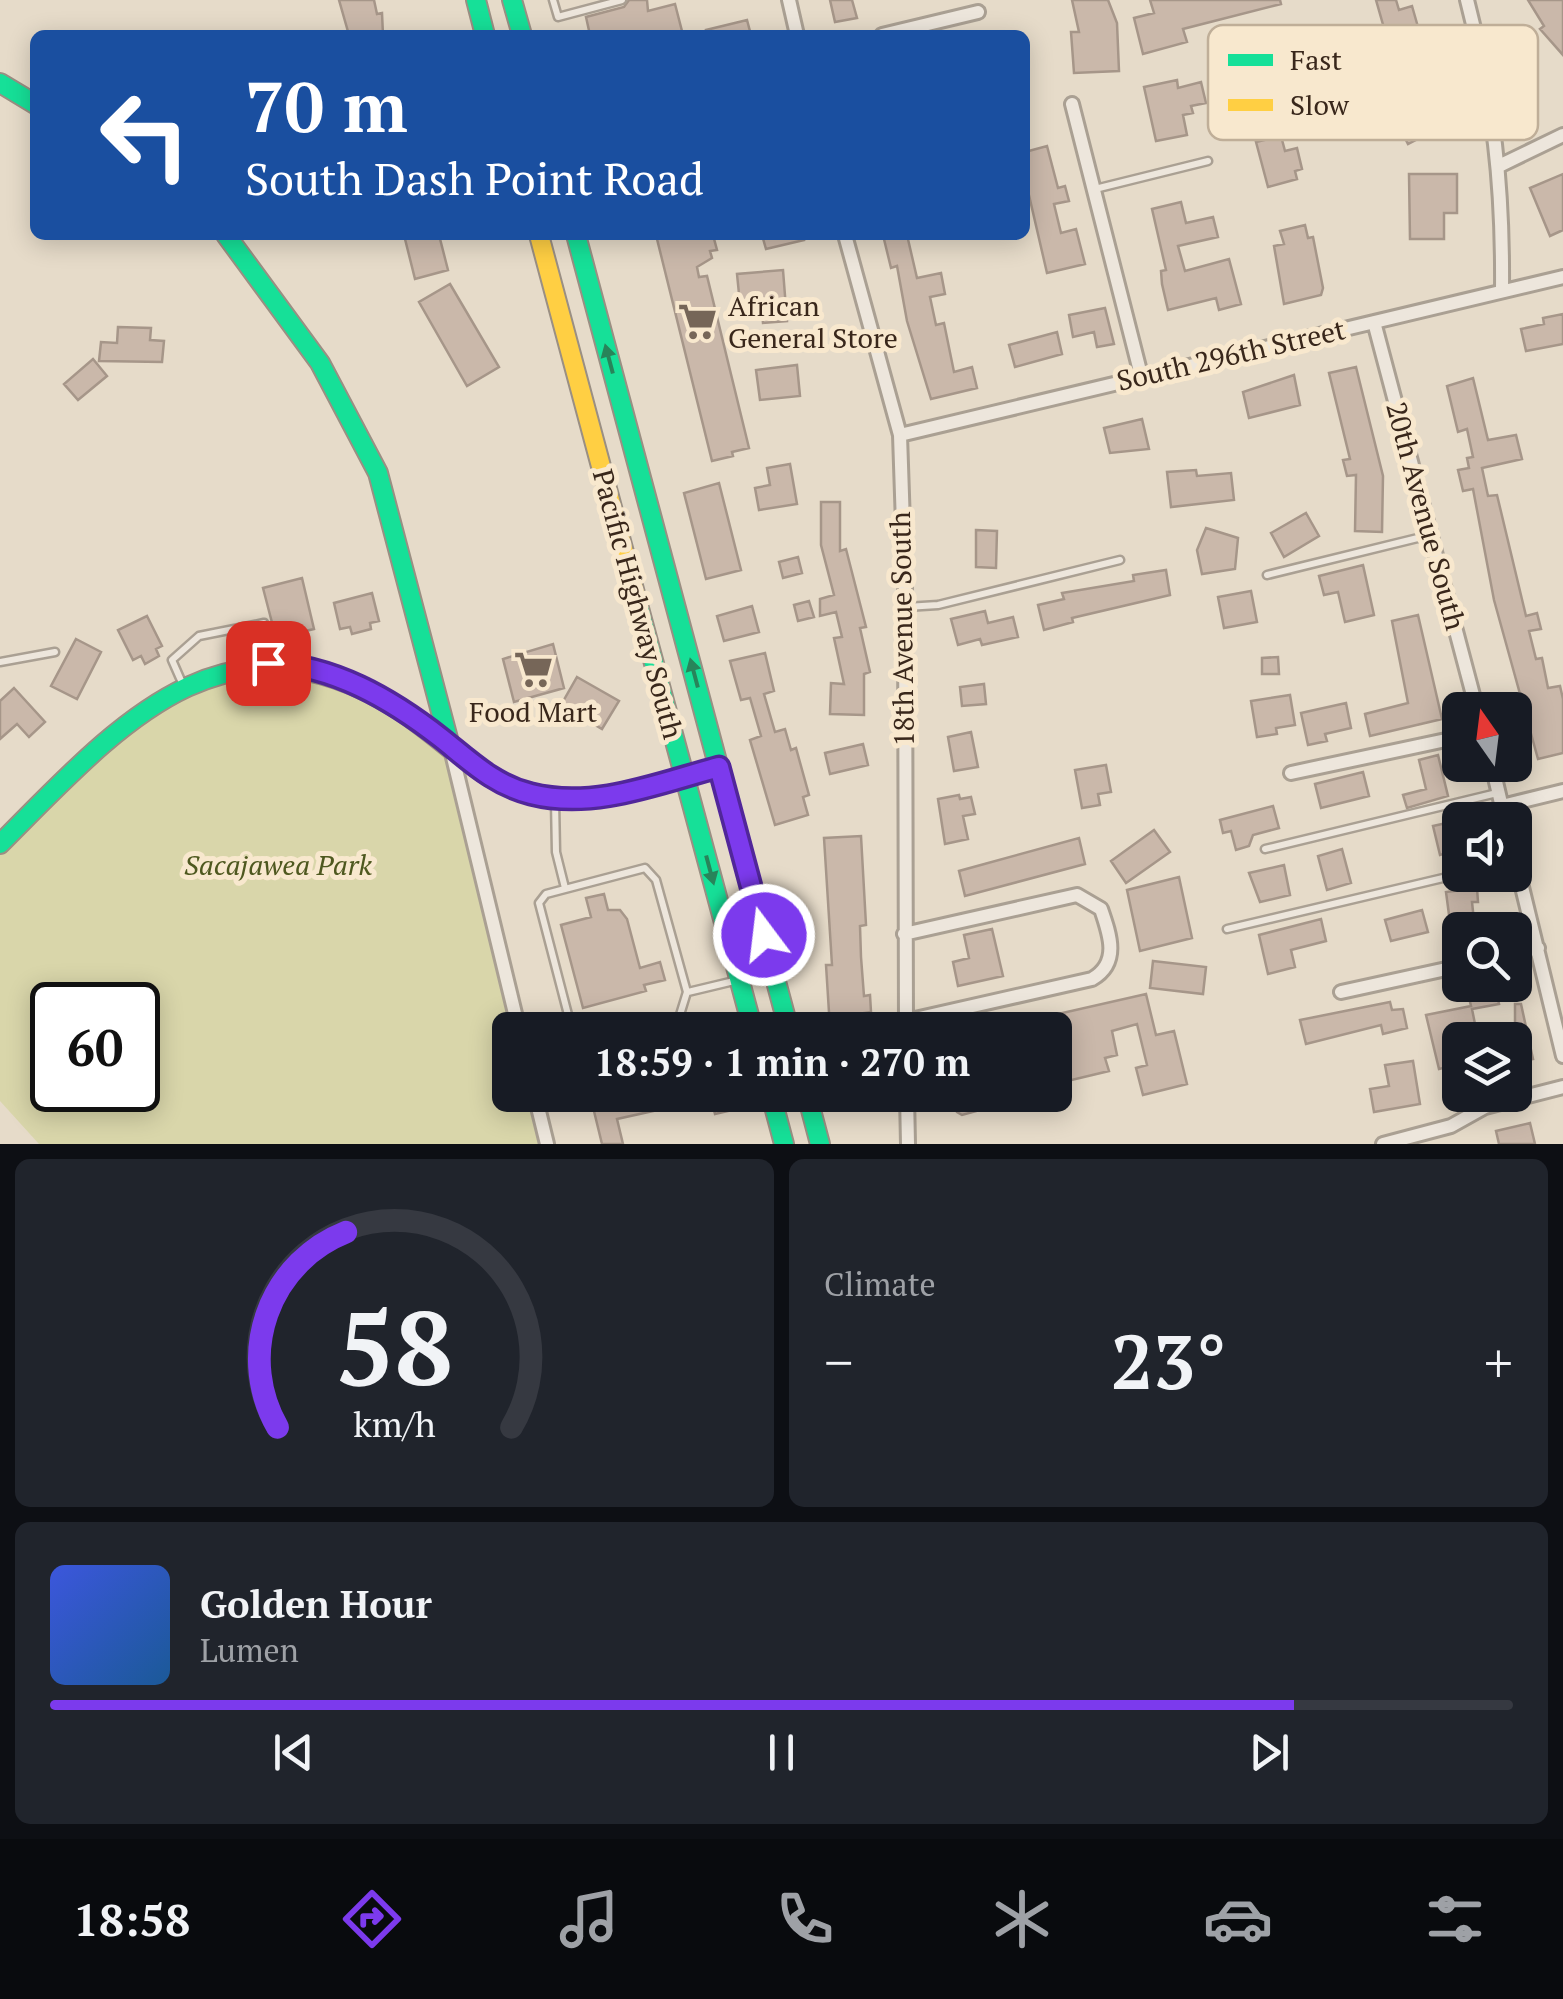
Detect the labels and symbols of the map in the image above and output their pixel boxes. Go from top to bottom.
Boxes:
legend [1208,25,1538,140]
text: Fast [1290,41,1342,78]
text: Slow [1290,86,1350,123]
place label: African General Store [728,287,898,356]
supermarket icon: African General Store [677,301,719,343]
street label: South 296th Street [1113,310,1349,399]
one-way arrow [601,343,617,374]
street label: 20th Avenue South [1378,398,1475,634]
street label: Pacific Highway South [585,465,692,743]
street label: 18th Avenue South [881,511,922,747]
pin [226,621,311,706]
supermarket icon: Food Mart [512,648,554,690]
one-way arrow [686,657,702,688]
north arrow [1442,692,1532,782]
place label: Food Mart [469,693,598,730]
park label: Sacajawea Park [184,846,373,883]
one-way arrow [703,855,719,886]
position arrow [712,883,816,987]
speed limit sign: 60 [30,982,160,1112]

